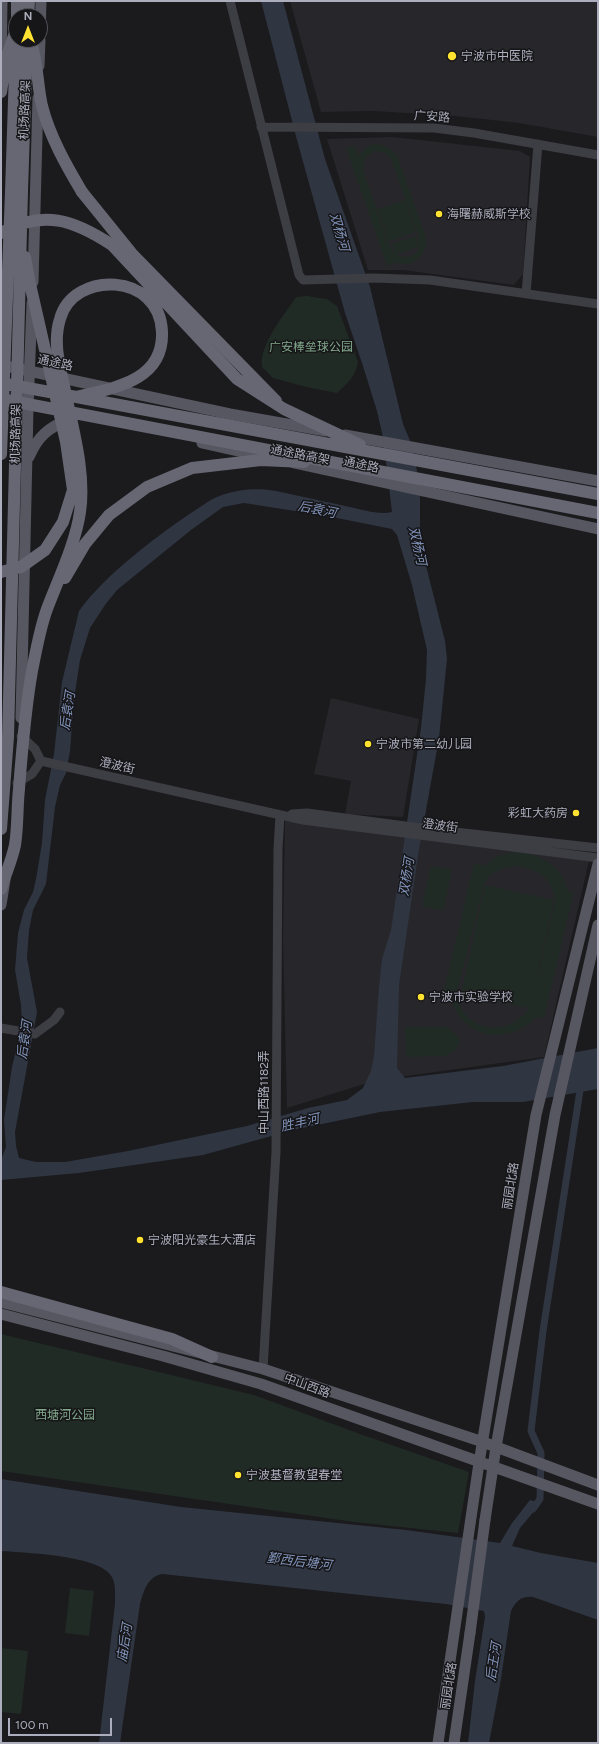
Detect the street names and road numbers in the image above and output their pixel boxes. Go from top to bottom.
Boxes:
street label: 机场路高架 [17,80,33,140]
street label: 广安路 [414,109,450,125]
street label: 通途路 [36,352,74,374]
street label: 机场路高架 [8,404,24,464]
street label: 通途路高架 [269,442,331,468]
street label: 通途路 [342,454,380,476]
street label: 澄波街 [98,755,136,777]
street label: 澄波街 [421,816,459,836]
street label: 中山西路1182弄 [257,1050,271,1134]
street label: 丽园北路 [500,1161,522,1211]
street label: 中山西路 [282,1371,332,1401]
street label: 丽园北路 [438,1661,460,1711]

